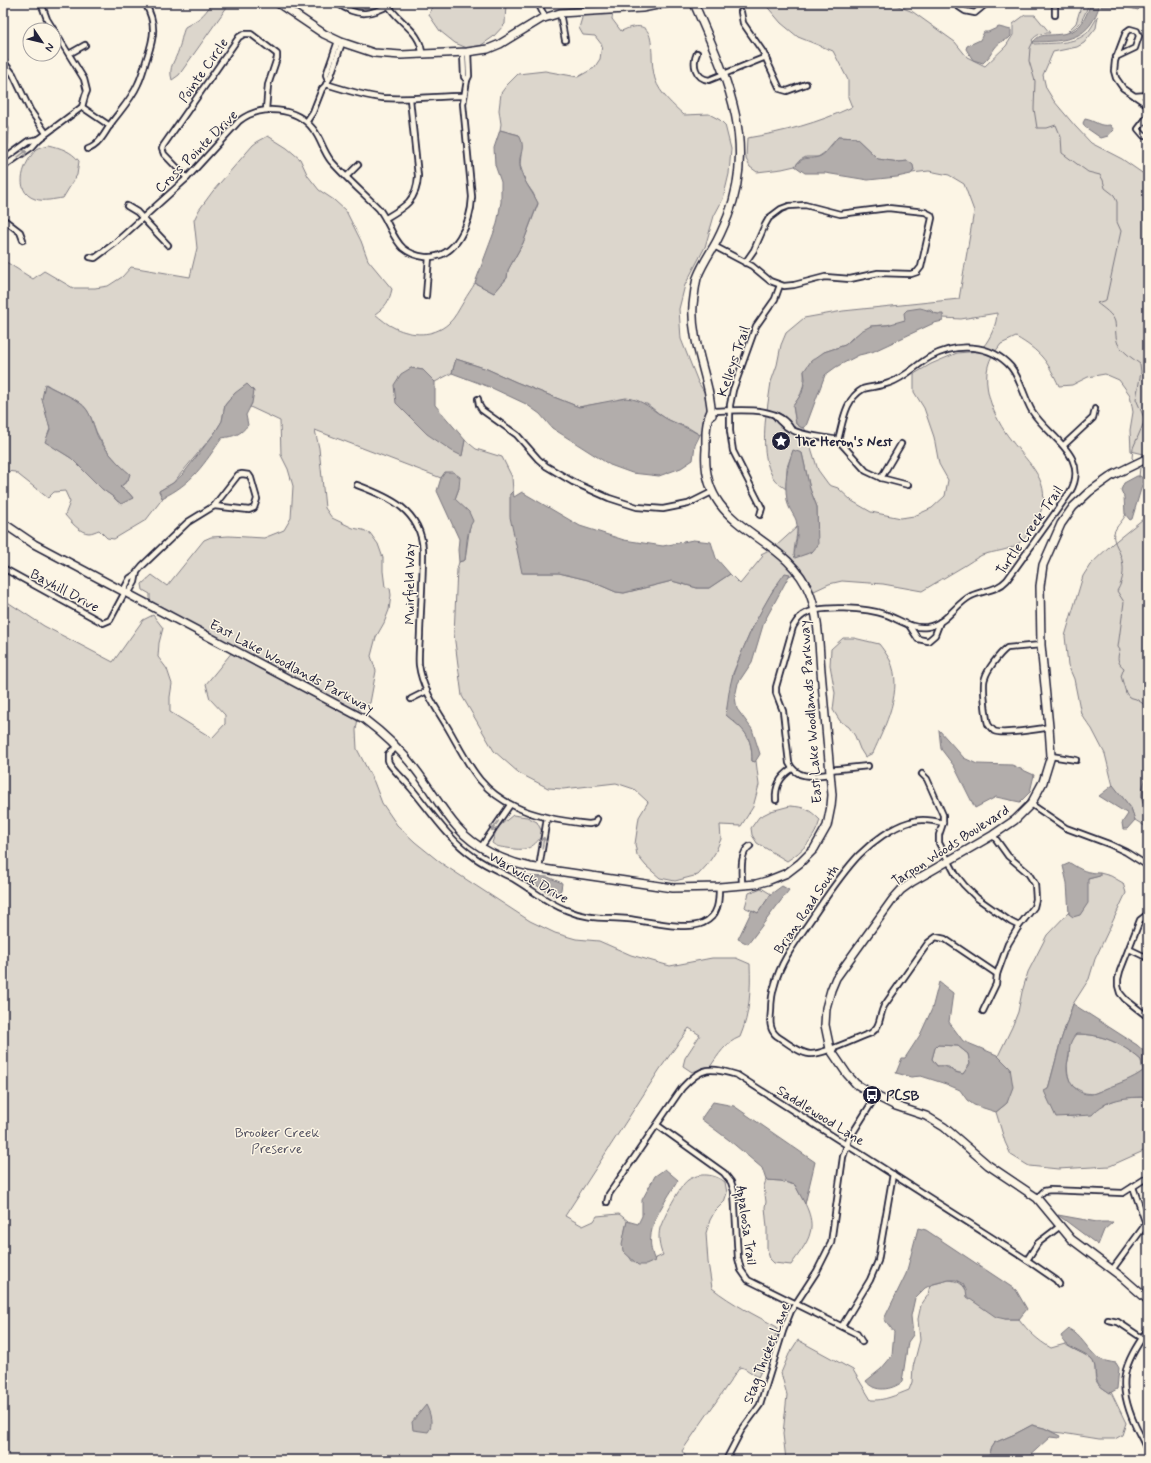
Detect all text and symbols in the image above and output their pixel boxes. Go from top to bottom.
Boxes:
north arrow [22,22,62,62]
street label: Pointe Circle [175,35,233,106]
text: N [42,40,57,54]
street label: Cross Pointe Drive [151,106,242,197]
one-way arrow [16,150,27,158]
street label: Kelleys Trail [713,324,754,399]
place icon: The Heron's Nest [770,430,792,452]
place label: The Heron's Nest [795,433,893,451]
street label: Turtle Creek Trail [992,482,1067,579]
street label: Muirfield Way [401,543,419,625]
street label: Bayhill Drive [27,565,102,617]
street label: East Lake Woodlands Parkway [206,616,377,718]
street label: East Lake Woodlands Parkway [796,620,826,804]
street label: Tarpon Woods Boulevard [888,801,1013,891]
one-way arrow [491,820,499,831]
one-way arrow [539,837,547,850]
street label: Warwick Drive [485,848,572,908]
street label: Brian Road South [770,861,843,958]
street label: Saddlewood Lane [773,1082,868,1150]
bus stop icon: PCSB [861,1084,883,1106]
place label: PCSB [886,1087,919,1105]
park label: Brooker Creek Preserve [235,1124,319,1158]
street label: Appaloosa Trail [731,1184,761,1266]
street label: Stag Thicket Lane [739,1300,795,1407]

